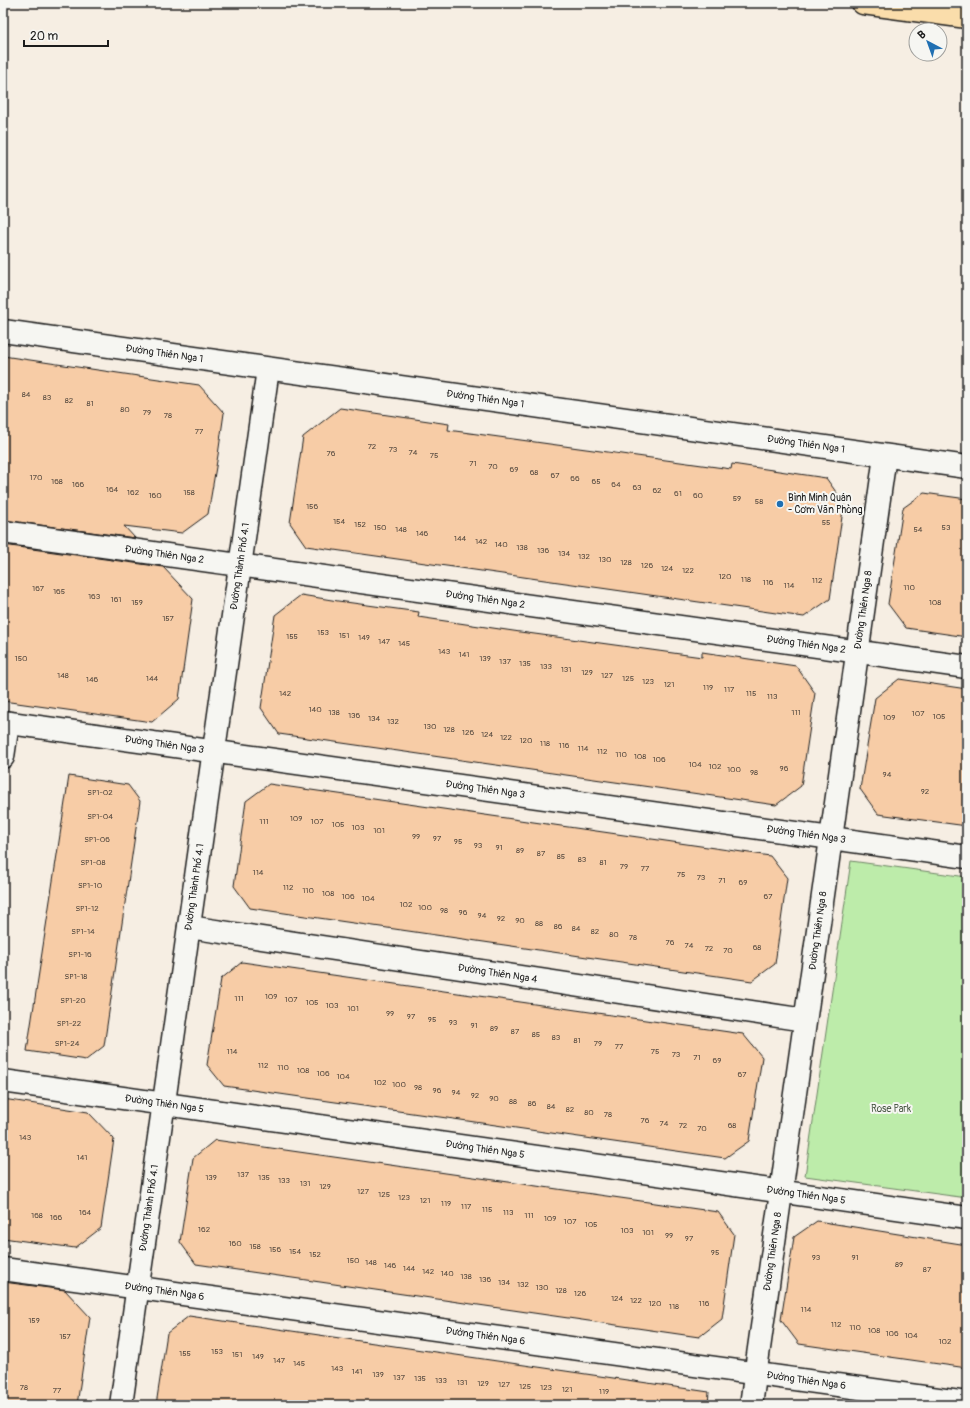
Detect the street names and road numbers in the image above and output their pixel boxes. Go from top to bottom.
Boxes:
street label: Đường Thiên Nga 1 [125,342,204,365]
street label: Đường Thiên Nga 1 [446,388,525,410]
street label: Đường Thiên Nga 1 [766,433,846,456]
street label: Đường Thành Phố 4.1 [228,522,252,611]
street label: Đường Thiên Nga 2 [124,543,205,566]
street label: Đường Thiên Nga 8 [852,570,875,650]
street label: Đường Thiên Nga 2 [445,588,526,611]
street label: Đường Thiên Nga 2 [766,633,847,656]
street label: Đường Thiên Nga 3 [124,733,205,756]
street label: Đường Thiên Nga 3 [445,778,526,801]
street label: Đường Thiên Nga 3 [766,823,847,846]
street label: Đường Thành Phố 4.1 [182,843,207,931]
street label: Đường Thiên Nga 8 [806,891,829,971]
street label: Đường Thiên Nga 4 [457,962,538,986]
street label: Đường Thiên Nga 5 [124,1092,205,1115]
street label: Đường Thiên Nga 5 [445,1138,526,1161]
street label: Đường Thành Phố 4.1 [137,1164,161,1252]
street label: Đường Thiên Nga 5 [766,1184,846,1207]
street label: Đường Thiên Nga 8 [761,1211,784,1292]
street label: Đường Thiên Nga 6 [124,1280,205,1303]
street label: Đường Thiên Nga 6 [445,1325,526,1348]
street label: Đường Thiên Nga 6 [766,1369,847,1392]

